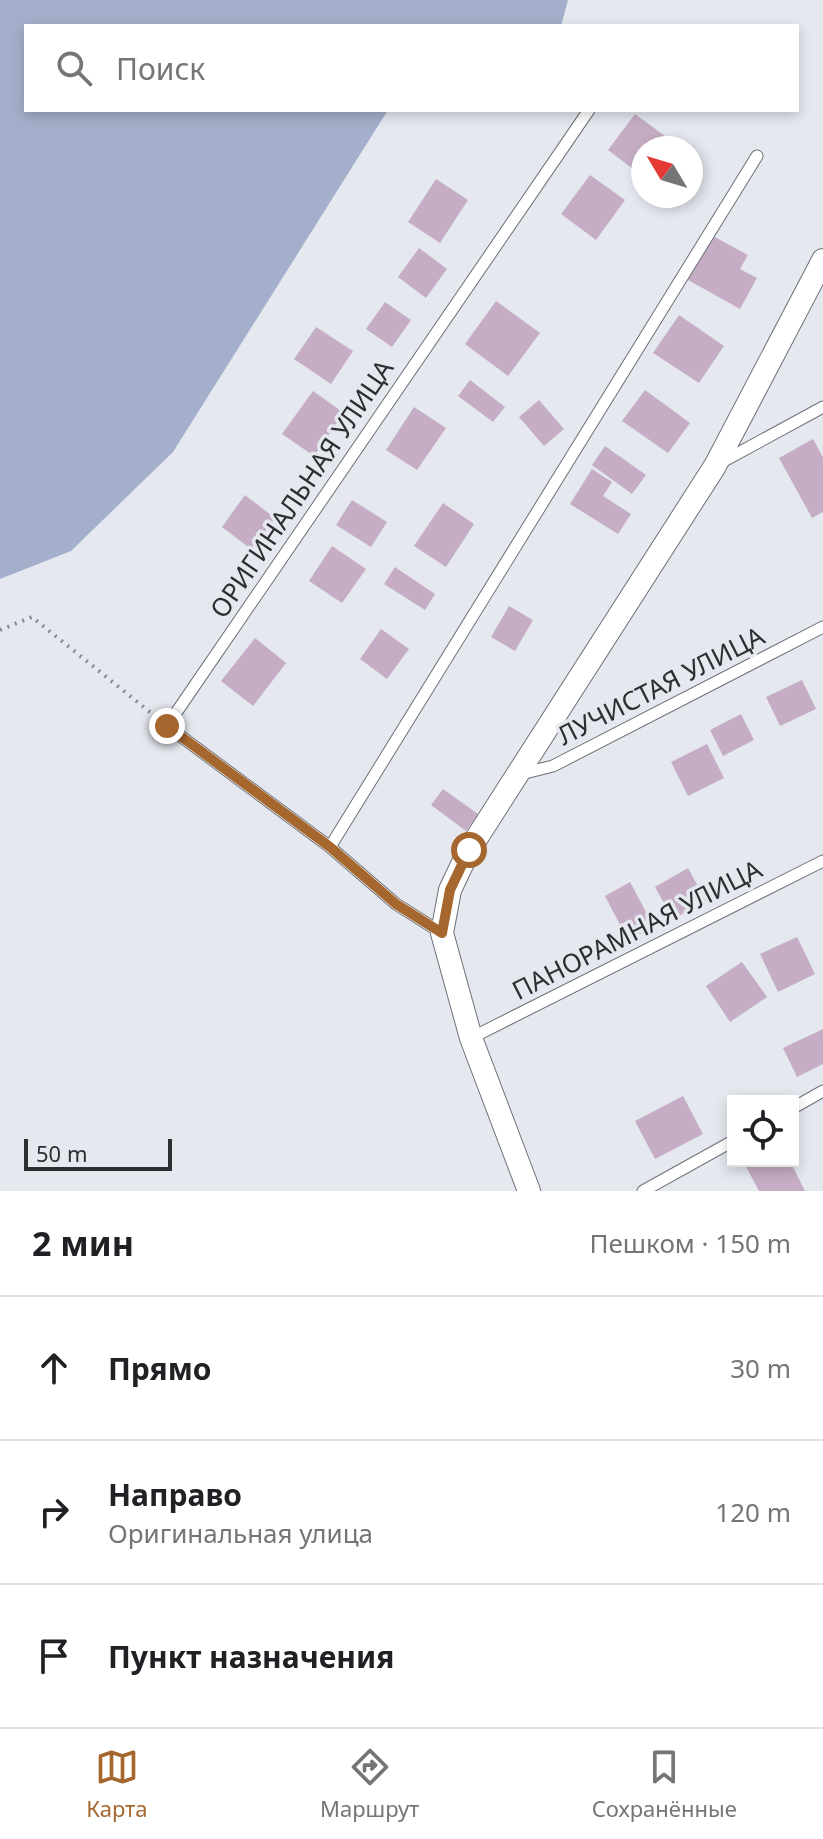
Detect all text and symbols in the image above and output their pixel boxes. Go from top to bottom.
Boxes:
search box [24,24,799,112]
icon: search [52,46,96,90]
text: Поиск [116,48,205,89]
north arrow [631,136,703,208]
street label: ОРИГИНАЛЬНАЯ УЛИЦА [201,352,401,625]
street label: ЛУЧИСТАЯ УЛИЦА [551,617,771,753]
route end [149,708,185,744]
route start [451,832,487,868]
street label: ПАНОРАМНАЯ УЛИЦА [505,850,768,1008]
map controls [727,1095,799,1167]
button: locate [727,1095,799,1167]
scale bar [24,1135,172,1171]
text: 50 m [36,1138,87,1168]
text: 2 мин [32,1220,134,1266]
text: Пешком · 150 m [589,1225,791,1261]
icon: ahead [32,1346,76,1390]
text: Прямо [108,1348,212,1389]
text: 30 m [730,1350,791,1386]
text: Направо [108,1474,242,1515]
icon: right [32,1490,76,1534]
text: 120 m [715,1494,791,1530]
text: Оригинальная улица [108,1515,373,1551]
icon: arrive [32,1634,76,1678]
text: Пункт назначения [108,1636,394,1677]
tab: Карта [86,1745,148,1823]
tab: Маршрут [320,1745,419,1823]
tab: Сохранённые [592,1745,737,1823]

